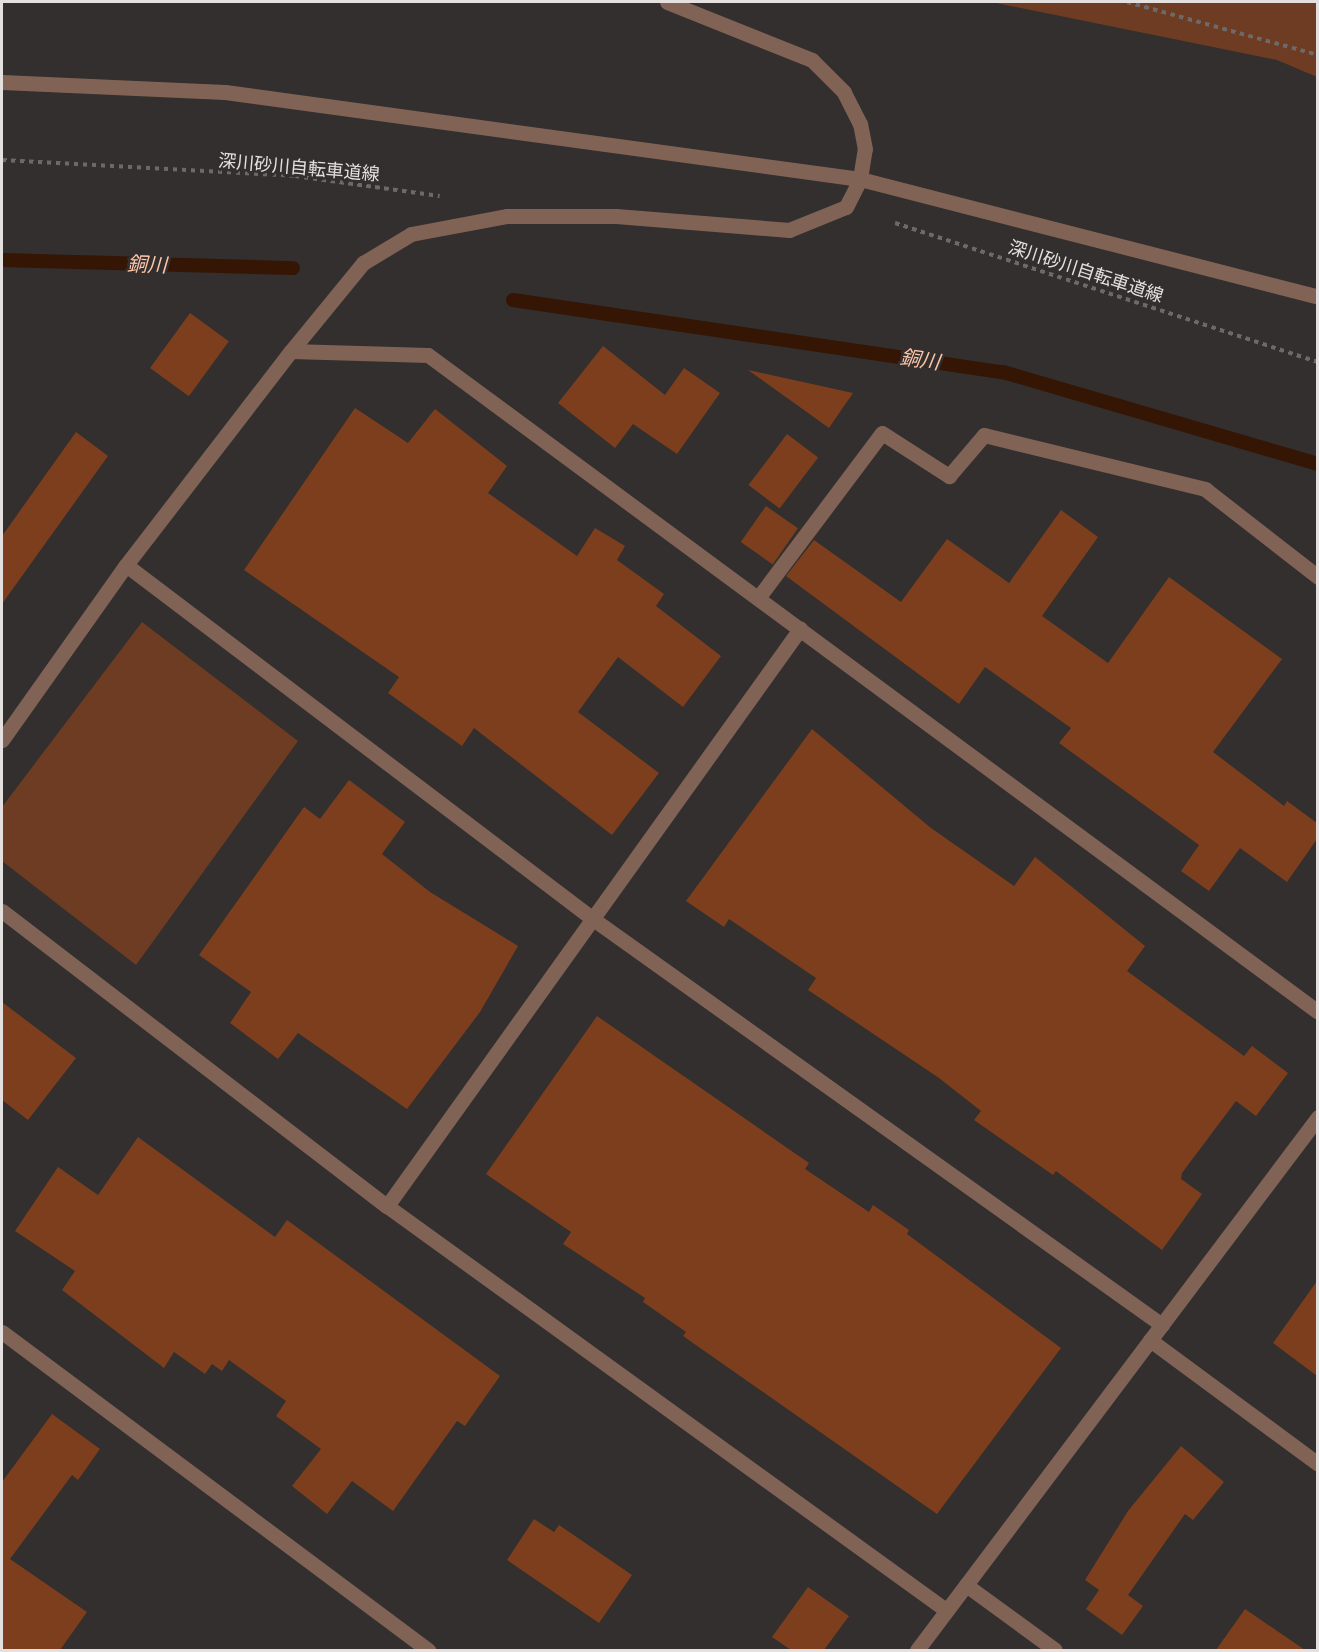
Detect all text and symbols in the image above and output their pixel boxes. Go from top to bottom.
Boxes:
street label: 深川砂川自転車道線 [217,149,381,185]
street label: 深川砂川自転車道線 [1006,236,1166,306]
water label: 銅川 [127,251,167,277]
water label: 銅川 [899,344,941,374]

